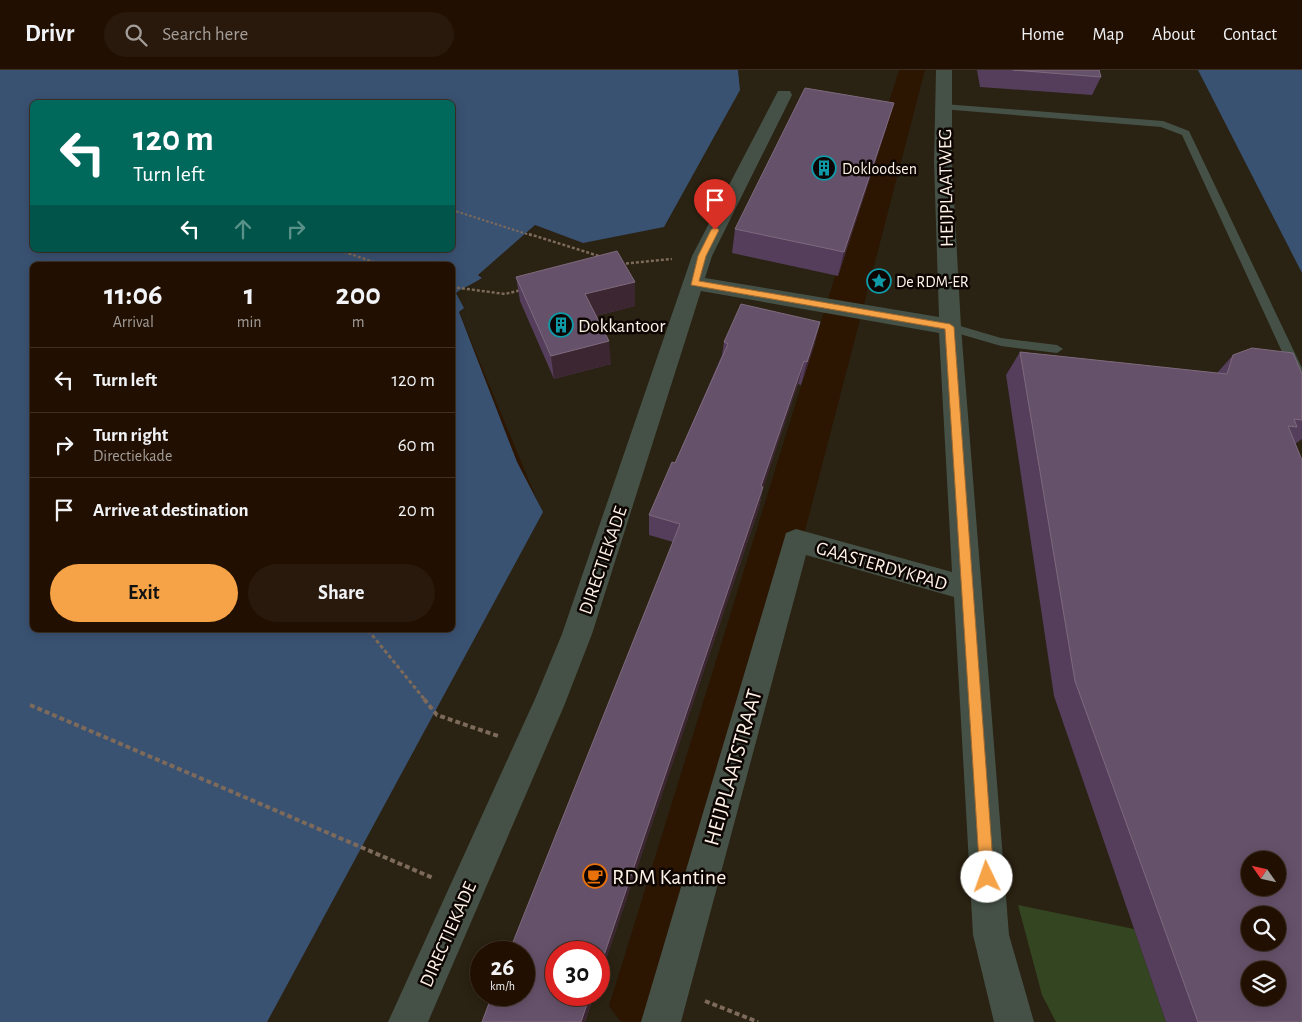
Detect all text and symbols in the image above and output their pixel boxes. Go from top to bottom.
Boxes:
search box [104,12,454,57]
icon: search [122,21,150,49]
text: Drivr [25,22,74,46]
text: Search here [162,25,248,44]
text: Home [1021,26,1064,44]
text: Map [1092,26,1124,44]
text: About [1152,26,1195,44]
text: Contact [1223,26,1277,44]
icon: left [50,120,115,185]
text: 120 m [133,122,214,157]
street label: HEIJPLAATWEG [936,129,957,247]
building icon: Dokloodsen [811,155,837,181]
place label: Dokloodsen [842,161,917,177]
text: Turn left [133,163,205,185]
pin [694,179,736,230]
icon: arrive [701,186,729,214]
icon: left [176,215,204,243]
icon: ahead [229,215,257,243]
icon: right [282,215,310,243]
place icon: De RDM-ER [866,268,892,294]
place label: De RDM-ER [896,274,969,290]
text: 11:06 [104,280,163,310]
text: 1 [244,280,255,310]
text: 200 [336,280,381,310]
building icon: Dokkantoor [548,312,574,338]
text: Arrival [113,314,154,330]
text: min [237,314,262,330]
text: m [352,314,365,330]
place label: Dokkantoor [578,317,665,336]
icon: left [50,366,78,394]
text: Turn left [93,371,157,390]
text: 120 m [391,371,435,390]
text: Turn right [93,426,168,445]
icon: right [50,431,78,459]
text: 60 m [398,436,435,455]
text: Directiekade [93,448,172,464]
icon: arrive [50,496,78,524]
text: Arrive at destination [93,501,249,520]
text: 20 m [398,501,435,520]
street label: DIRECTIEKADE [576,504,631,617]
street label: GAASTERDYKPAD [814,539,949,594]
button: Exit [50,564,238,622]
button: Share [248,564,435,622]
street label: HEIJPLAATSTRAAT [700,686,766,848]
position arrow [960,850,1012,902]
north arrow [1241,851,1286,896]
map controls [1241,851,1286,1006]
cafe icon: RDM Kantine [582,863,608,889]
place label: RDM Kantine [612,866,726,888]
street label: DIRECTIEKADE [417,879,480,990]
button: search [1241,906,1286,951]
speed limit sign: 30 [545,941,610,1006]
text: 26 [491,955,514,980]
button: layers [1241,961,1286,1006]
text: km/h [490,980,515,992]

